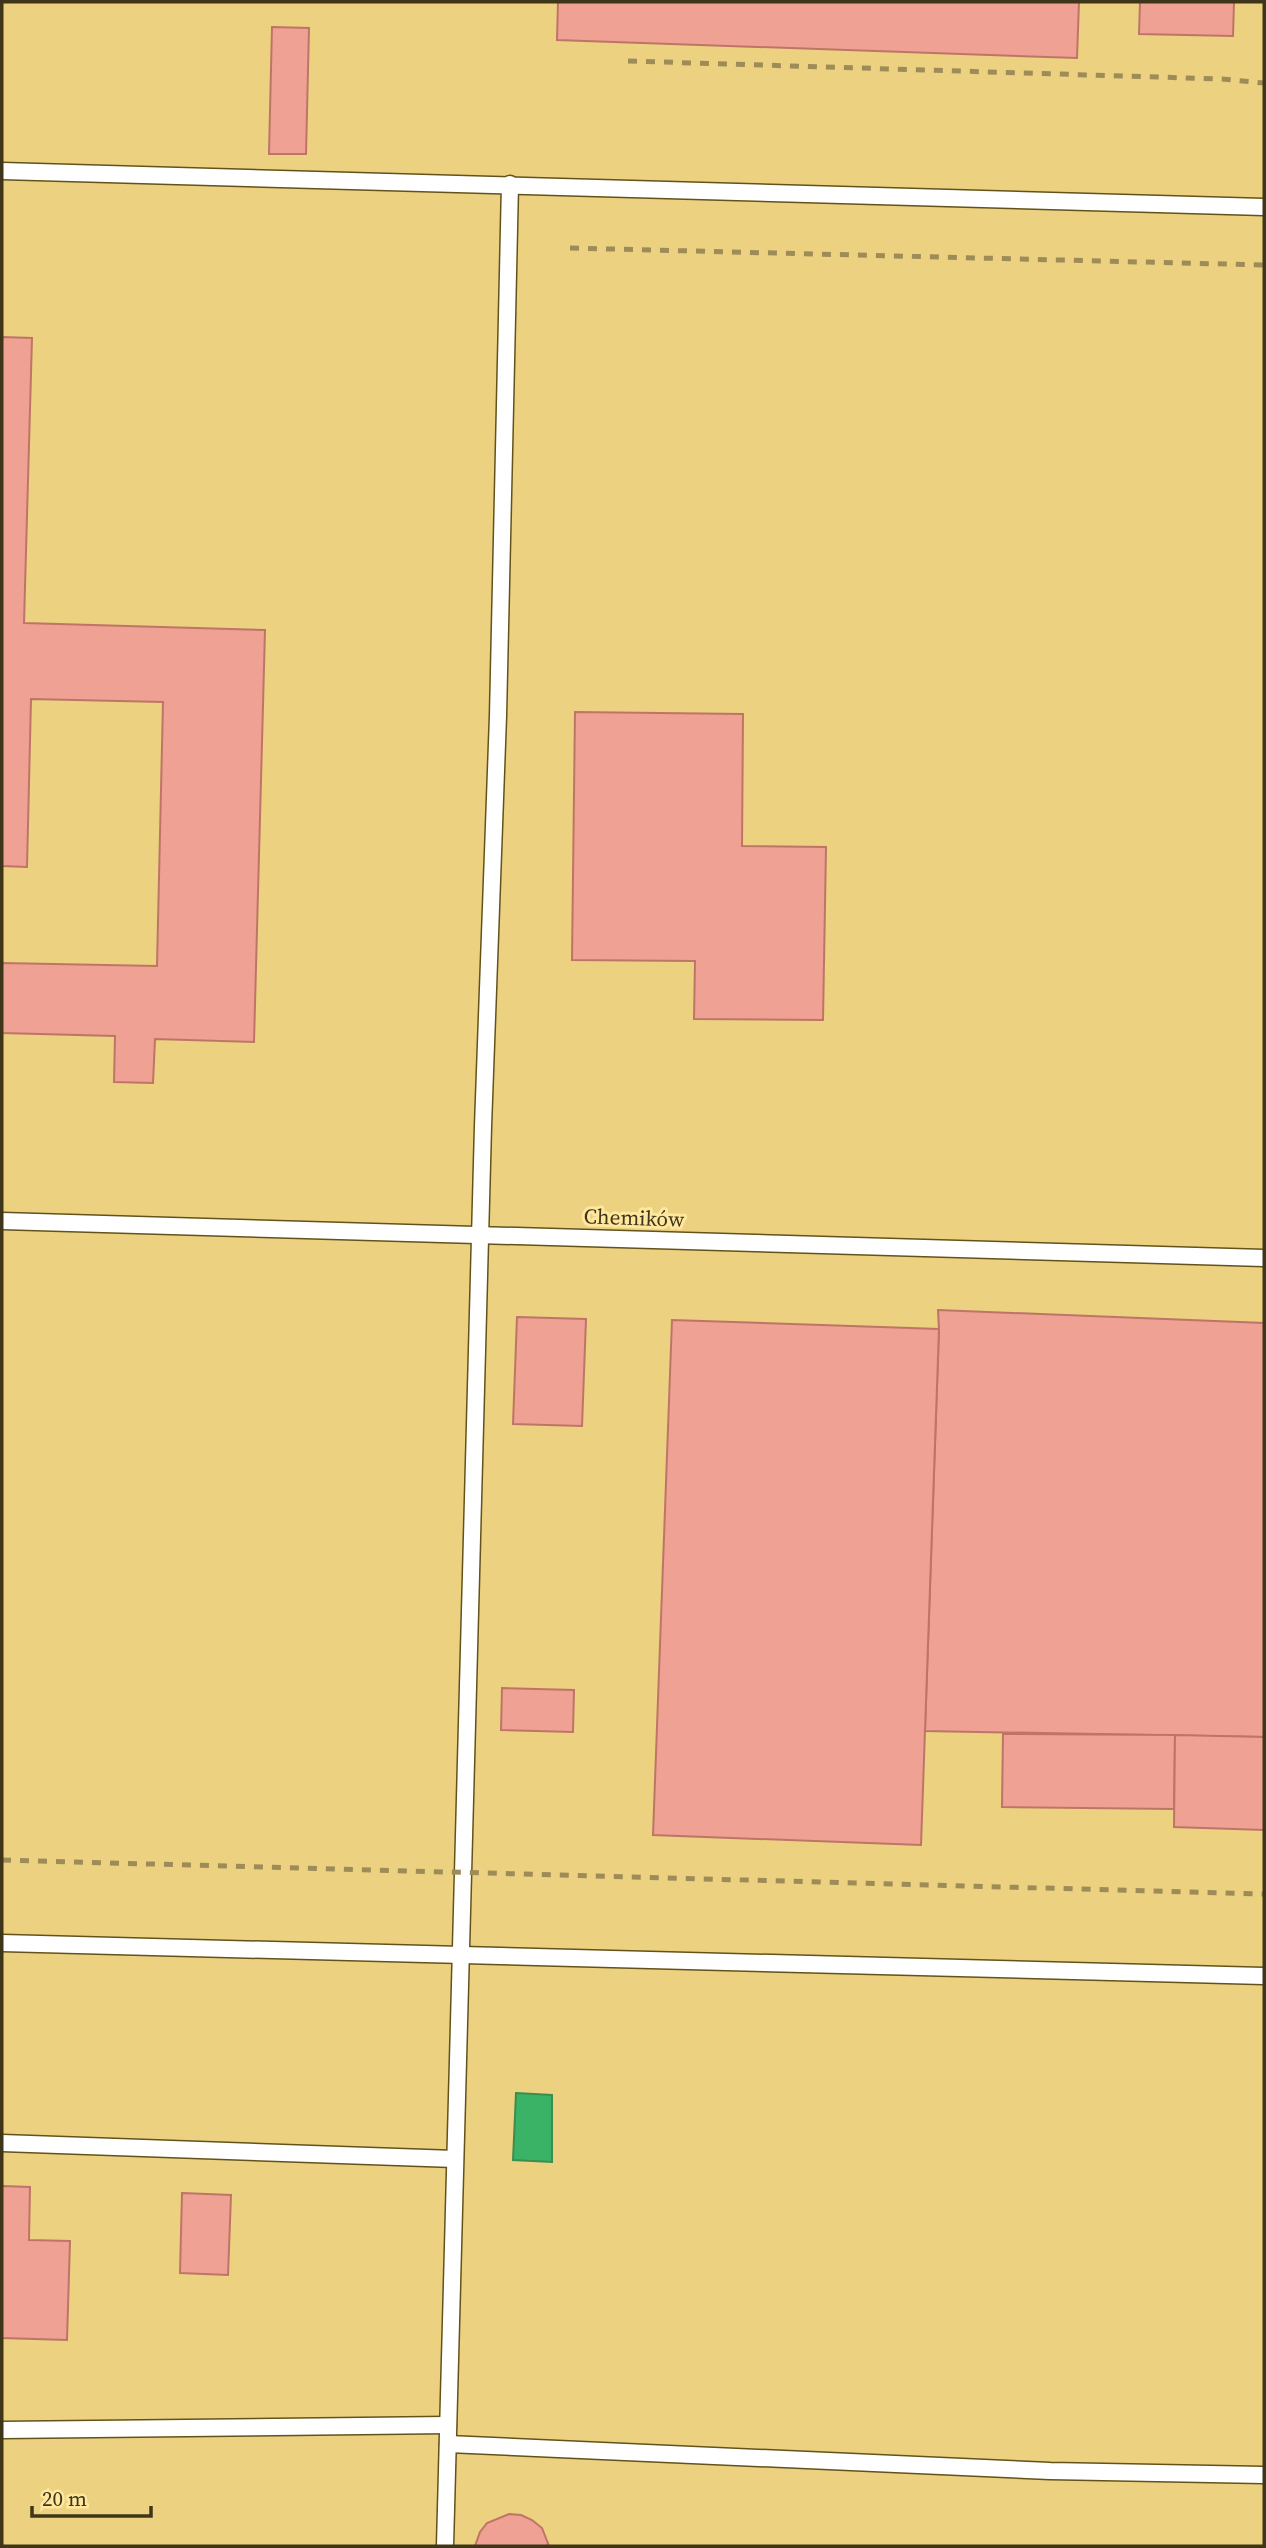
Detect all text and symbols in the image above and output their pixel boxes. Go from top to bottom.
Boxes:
street label: Chemików [583,1201,685,1234]
scale bar [32,2474,150,2518]
text: 20 m [42,2484,87,2513]

